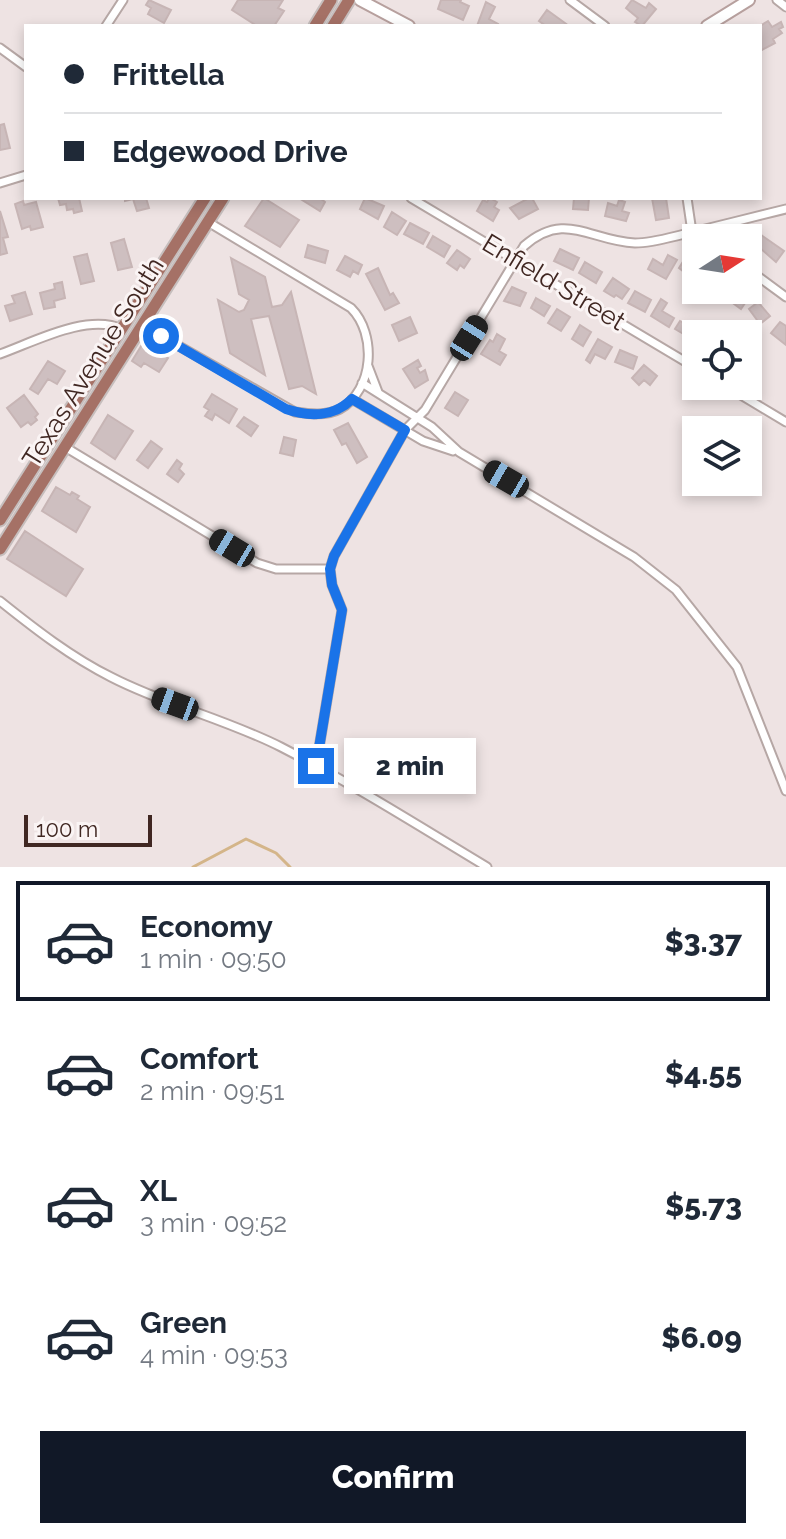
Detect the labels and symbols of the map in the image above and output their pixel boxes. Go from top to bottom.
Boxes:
north arrow [682,224,762,304]
street label: Enfield Street [477,228,631,336]
street label: Texas Avenue South [16,252,170,472]
car [446,311,492,365]
route start [143,318,179,354]
car [479,457,533,501]
car [205,525,259,571]
car [148,685,202,723]
callout: 2 min [344,738,476,794]
route end [298,748,334,784]
scale bar [24,811,152,847]

